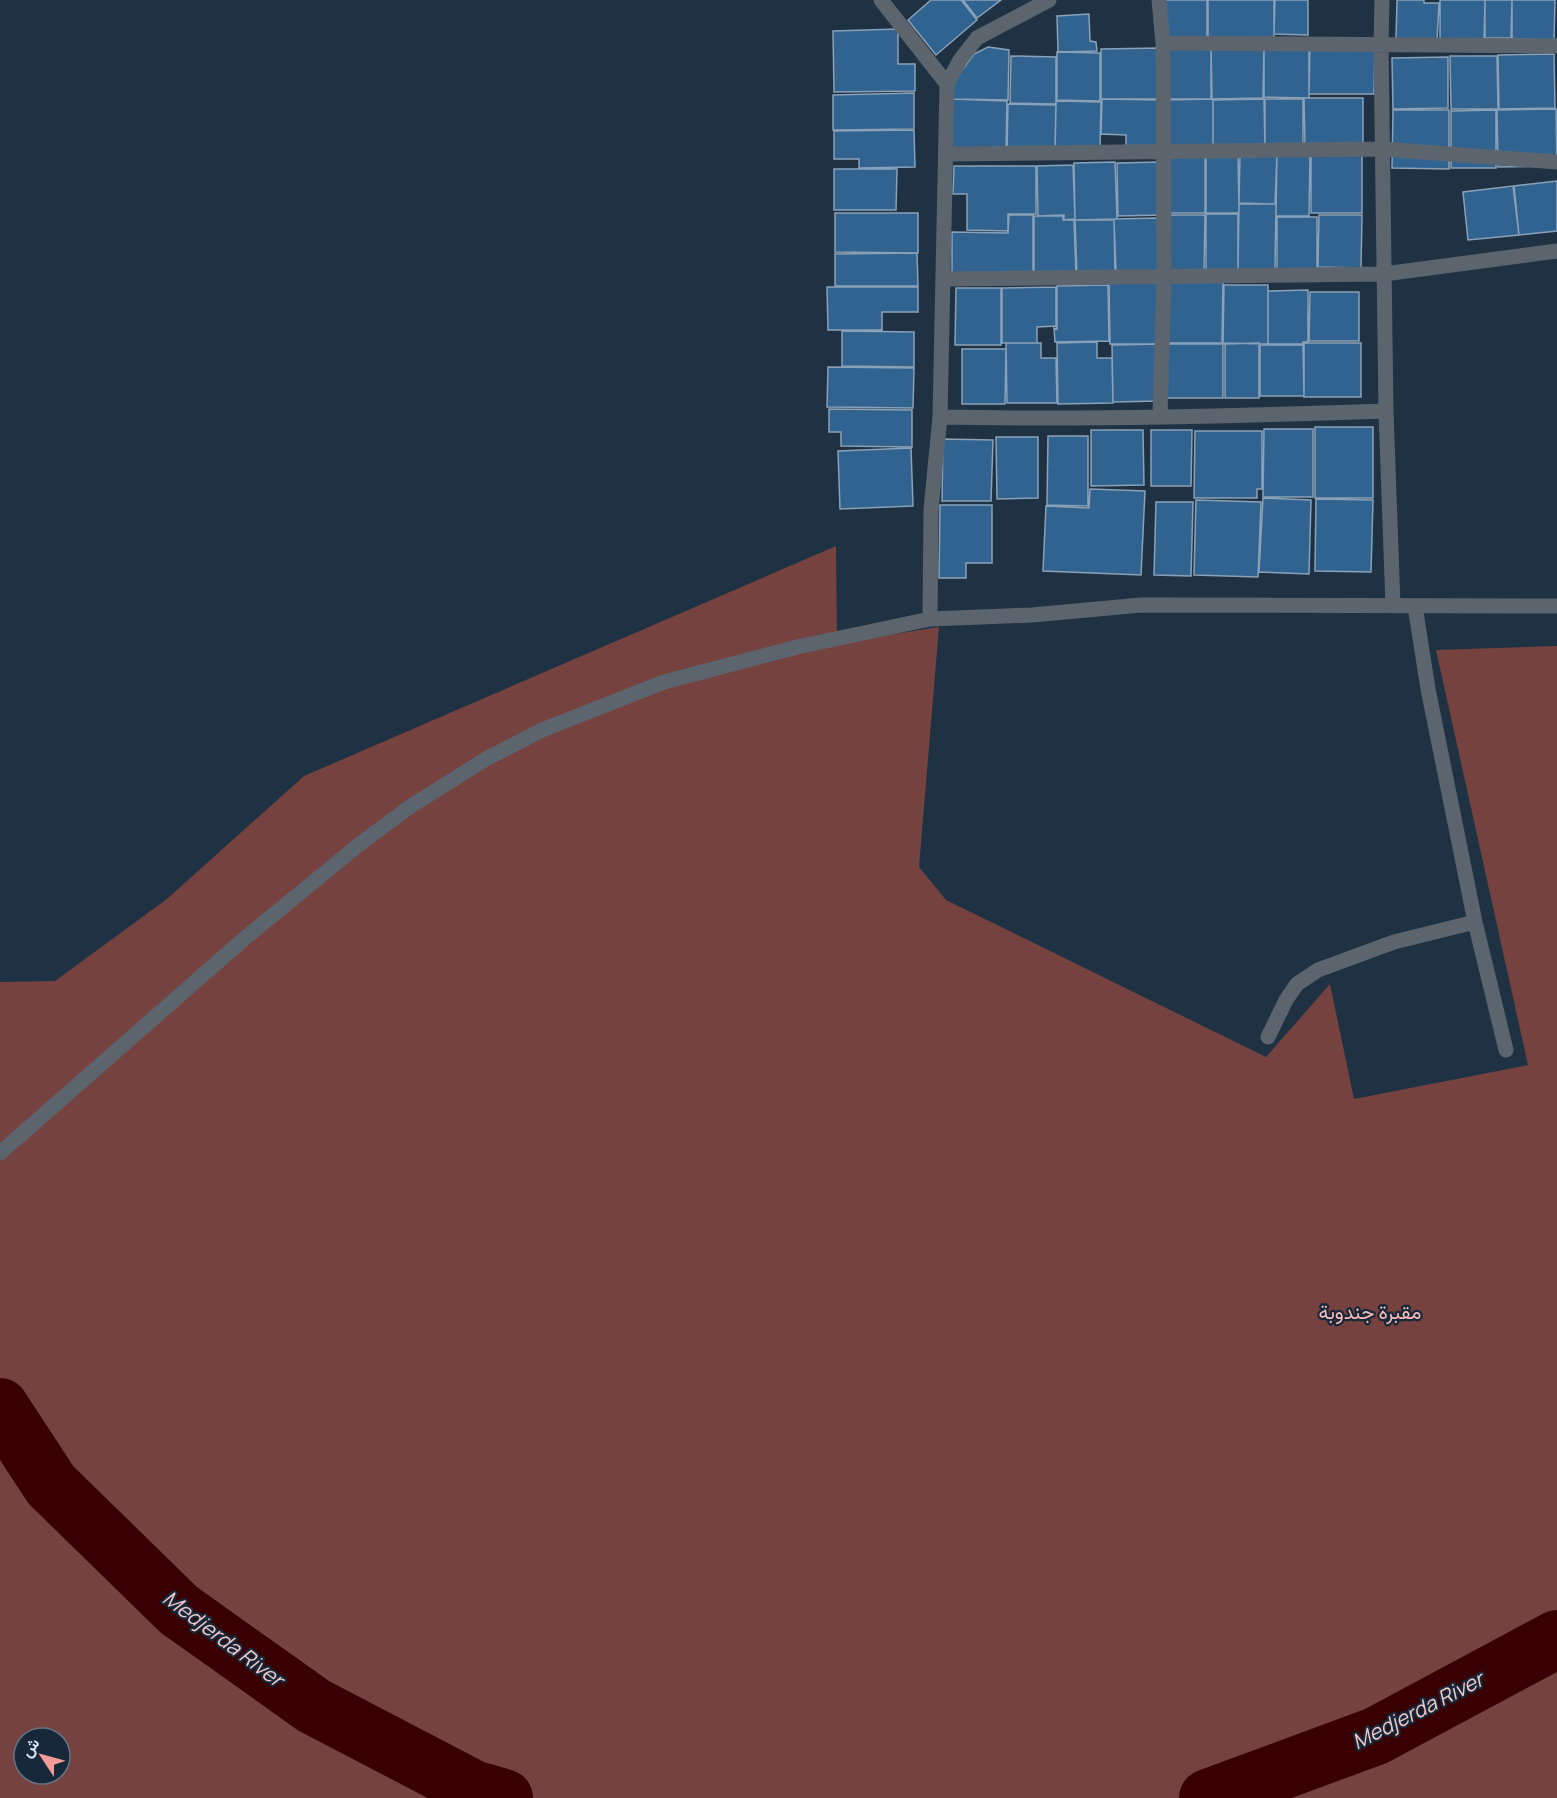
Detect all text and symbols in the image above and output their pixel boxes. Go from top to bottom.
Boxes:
park label: مقبرة جندوبة [1319,1298,1421,1325]
water label: Medjerda River [158,1584,291,1694]
water label: Medjerda River [1347,1664,1490,1755]
north arrow [12,1726,72,1786]
text: ش [15,1733,44,1761]

